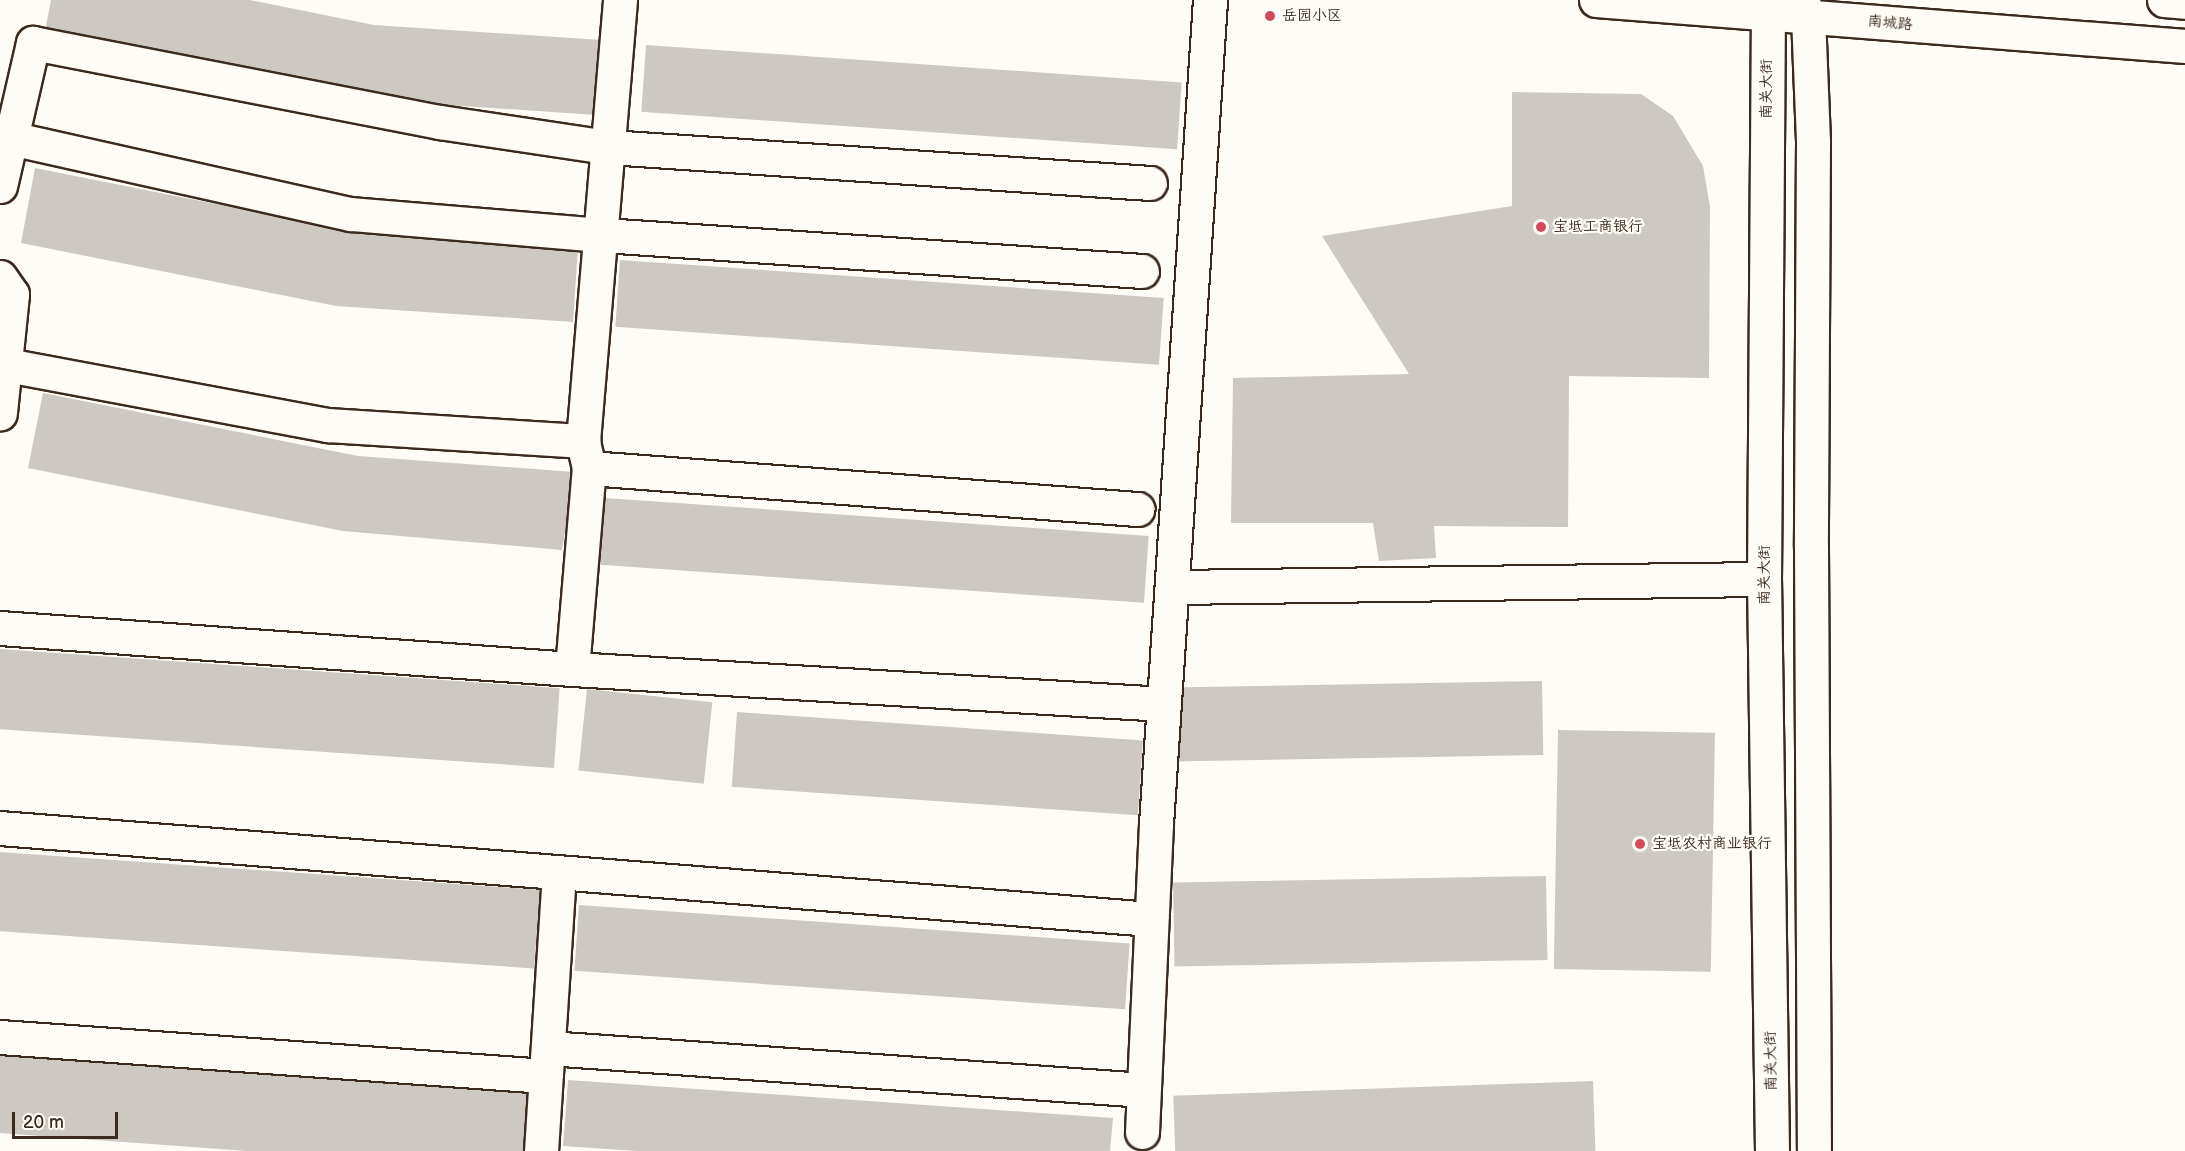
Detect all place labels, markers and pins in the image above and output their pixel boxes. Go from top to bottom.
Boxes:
place label: 岳园小区 [1282,7,1342,25]
marker: 岳园小区 [1263,9,1277,23]
place label: 宝坻工商银行 [1553,218,1643,236]
marker: 宝坻工商银行 [1534,220,1548,234]
place label: 宝坻农村商业银行 [1652,835,1772,853]
marker: 宝坻农村商业银行 [1633,837,1647,851]

